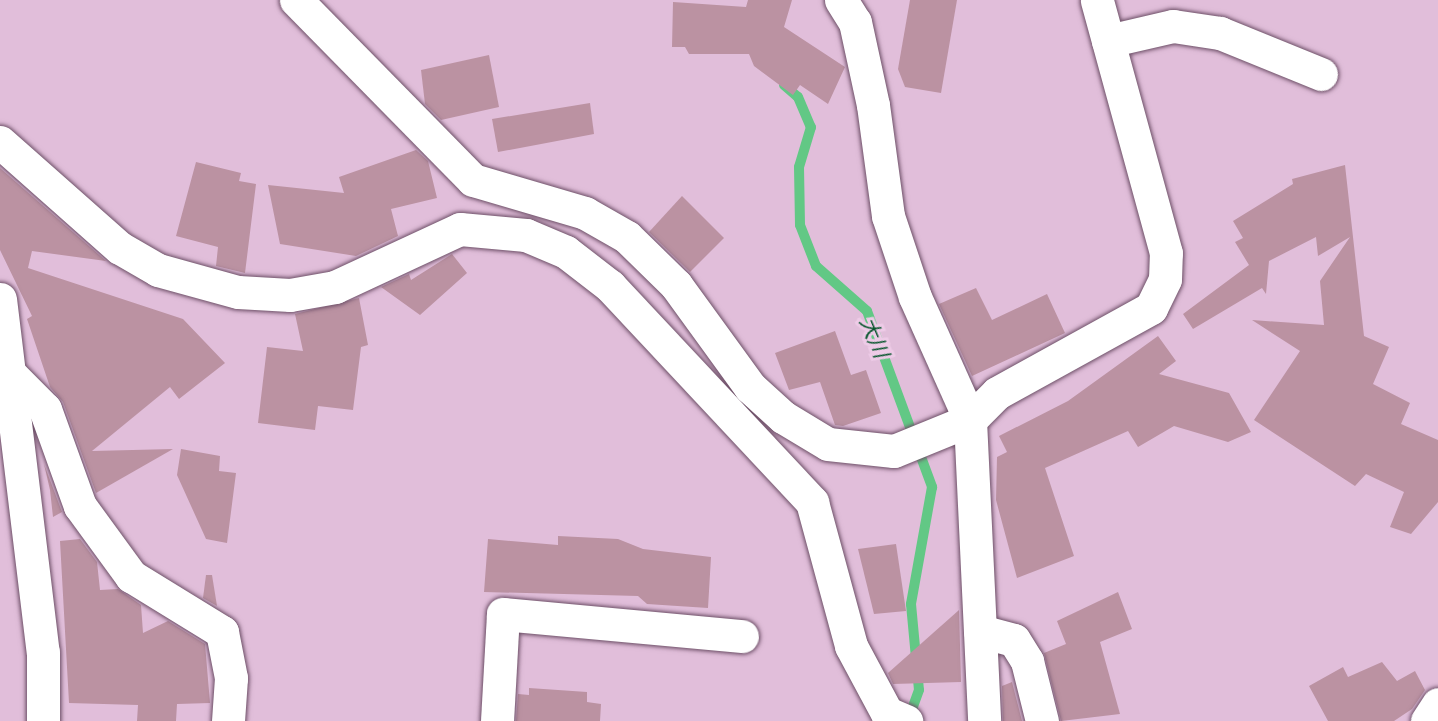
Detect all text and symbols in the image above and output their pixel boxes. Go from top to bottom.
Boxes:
water label: 大川 [855,313,895,361]

